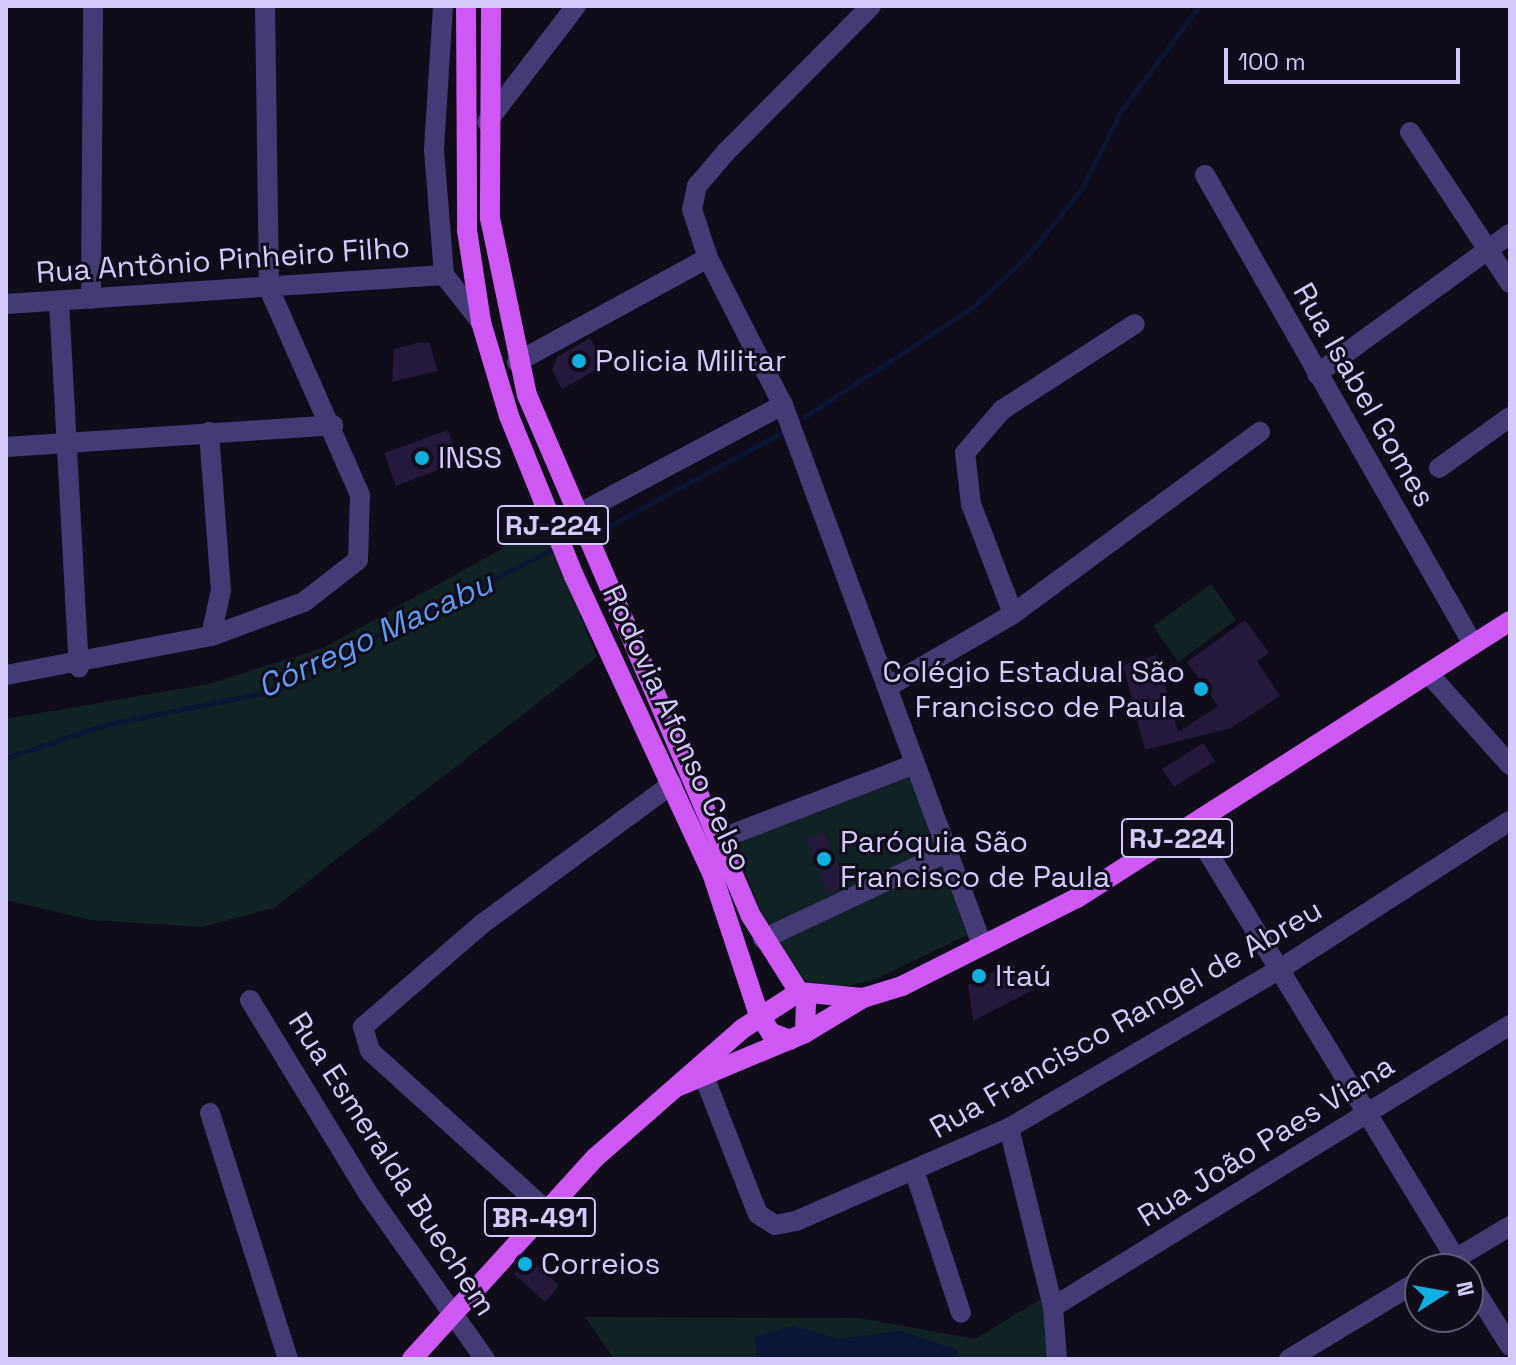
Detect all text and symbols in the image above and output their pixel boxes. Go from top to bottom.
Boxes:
scale bar [1228,32,1464,82]
text: 100 m [1238,46,1306,77]
street label: Rua Antônio Pinheiro Filho [35,229,411,291]
street label: Rua Isabel Gomes [1285,277,1443,513]
place label: Policia Militar [595,343,786,379]
marker: Policia Militar [570,352,588,370]
place label: INSS [438,440,502,476]
marker: INSS [413,449,431,467]
road number: RJ-224 [497,501,609,549]
water label: Córrego Macabu [251,564,499,706]
street label: Rodovia Afonso Celso [595,579,759,877]
place label: Colégio Estadual São Francisco de Paula [883,654,1185,724]
marker: Colégio Estadual São Francisco de Paula [1192,680,1210,698]
road number: RJ-224 [1121,814,1233,862]
place label: Paróquia São Francisco de Paula [840,824,1110,894]
marker: Paróquia São Francisco de Paula [815,850,833,868]
street label: Rua Francisco Rangel de Abreu [924,892,1328,1146]
place label: Itaú [995,958,1051,994]
marker: Itaú [970,967,988,985]
street label: Rua Esmeralda Buechem [280,1006,504,1322]
street label: Rua João Paes Viana [1131,1047,1401,1235]
road number: BR-491 [482,1193,598,1241]
place label: Correios [541,1246,660,1282]
north arrow [1404,1253,1484,1333]
marker: Correios [516,1255,534,1273]
text: N [1450,1279,1481,1299]

